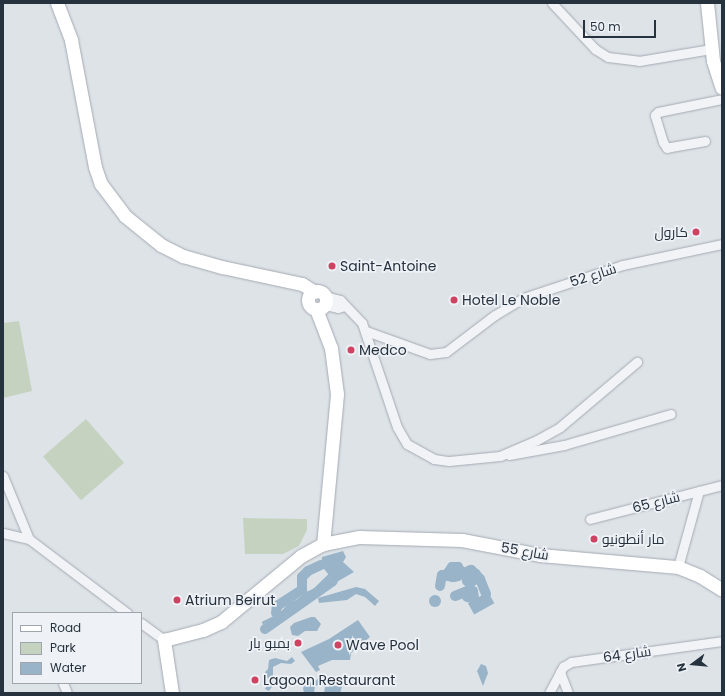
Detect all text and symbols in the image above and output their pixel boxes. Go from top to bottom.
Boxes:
scale bar [585,12,658,38]
text: 50 m [590,18,621,35]
place label: كارول [654,224,688,240]
marker: كارول [691,227,701,237]
place label: Saint-Antoine [340,258,436,274]
street label: شارع 52 [568,260,618,290]
marker: Saint-Antoine [327,261,337,271]
place label: Hotel Le Noble [462,292,560,308]
marker: Hotel Le Noble [449,295,459,305]
place label: Medco [359,342,407,358]
marker: Medco [346,345,356,355]
street label: شارع 65 [630,488,682,516]
place label: مار أنطونيو [602,531,665,547]
marker: مار أنطونيو [589,534,599,544]
street label: شارع 55 [500,539,550,563]
place label: Atrium Beirut [185,592,275,608]
marker: Atrium Beirut [172,595,182,605]
legend [12,612,142,684]
text: Road [50,619,81,636]
place label: بمبو بار [249,635,290,651]
place label: Wave Pool [346,637,419,653]
marker: بمبو بار [293,638,303,648]
text: Park [50,639,76,656]
marker: Wave Pool [333,640,343,650]
street label: شارع 64 [602,642,652,666]
north arrow [673,644,713,684]
text: Water [50,659,86,676]
text: N [673,661,690,673]
place label: Lagoon Restaurant [263,672,395,688]
marker: Lagoon Restaurant [250,675,260,685]

